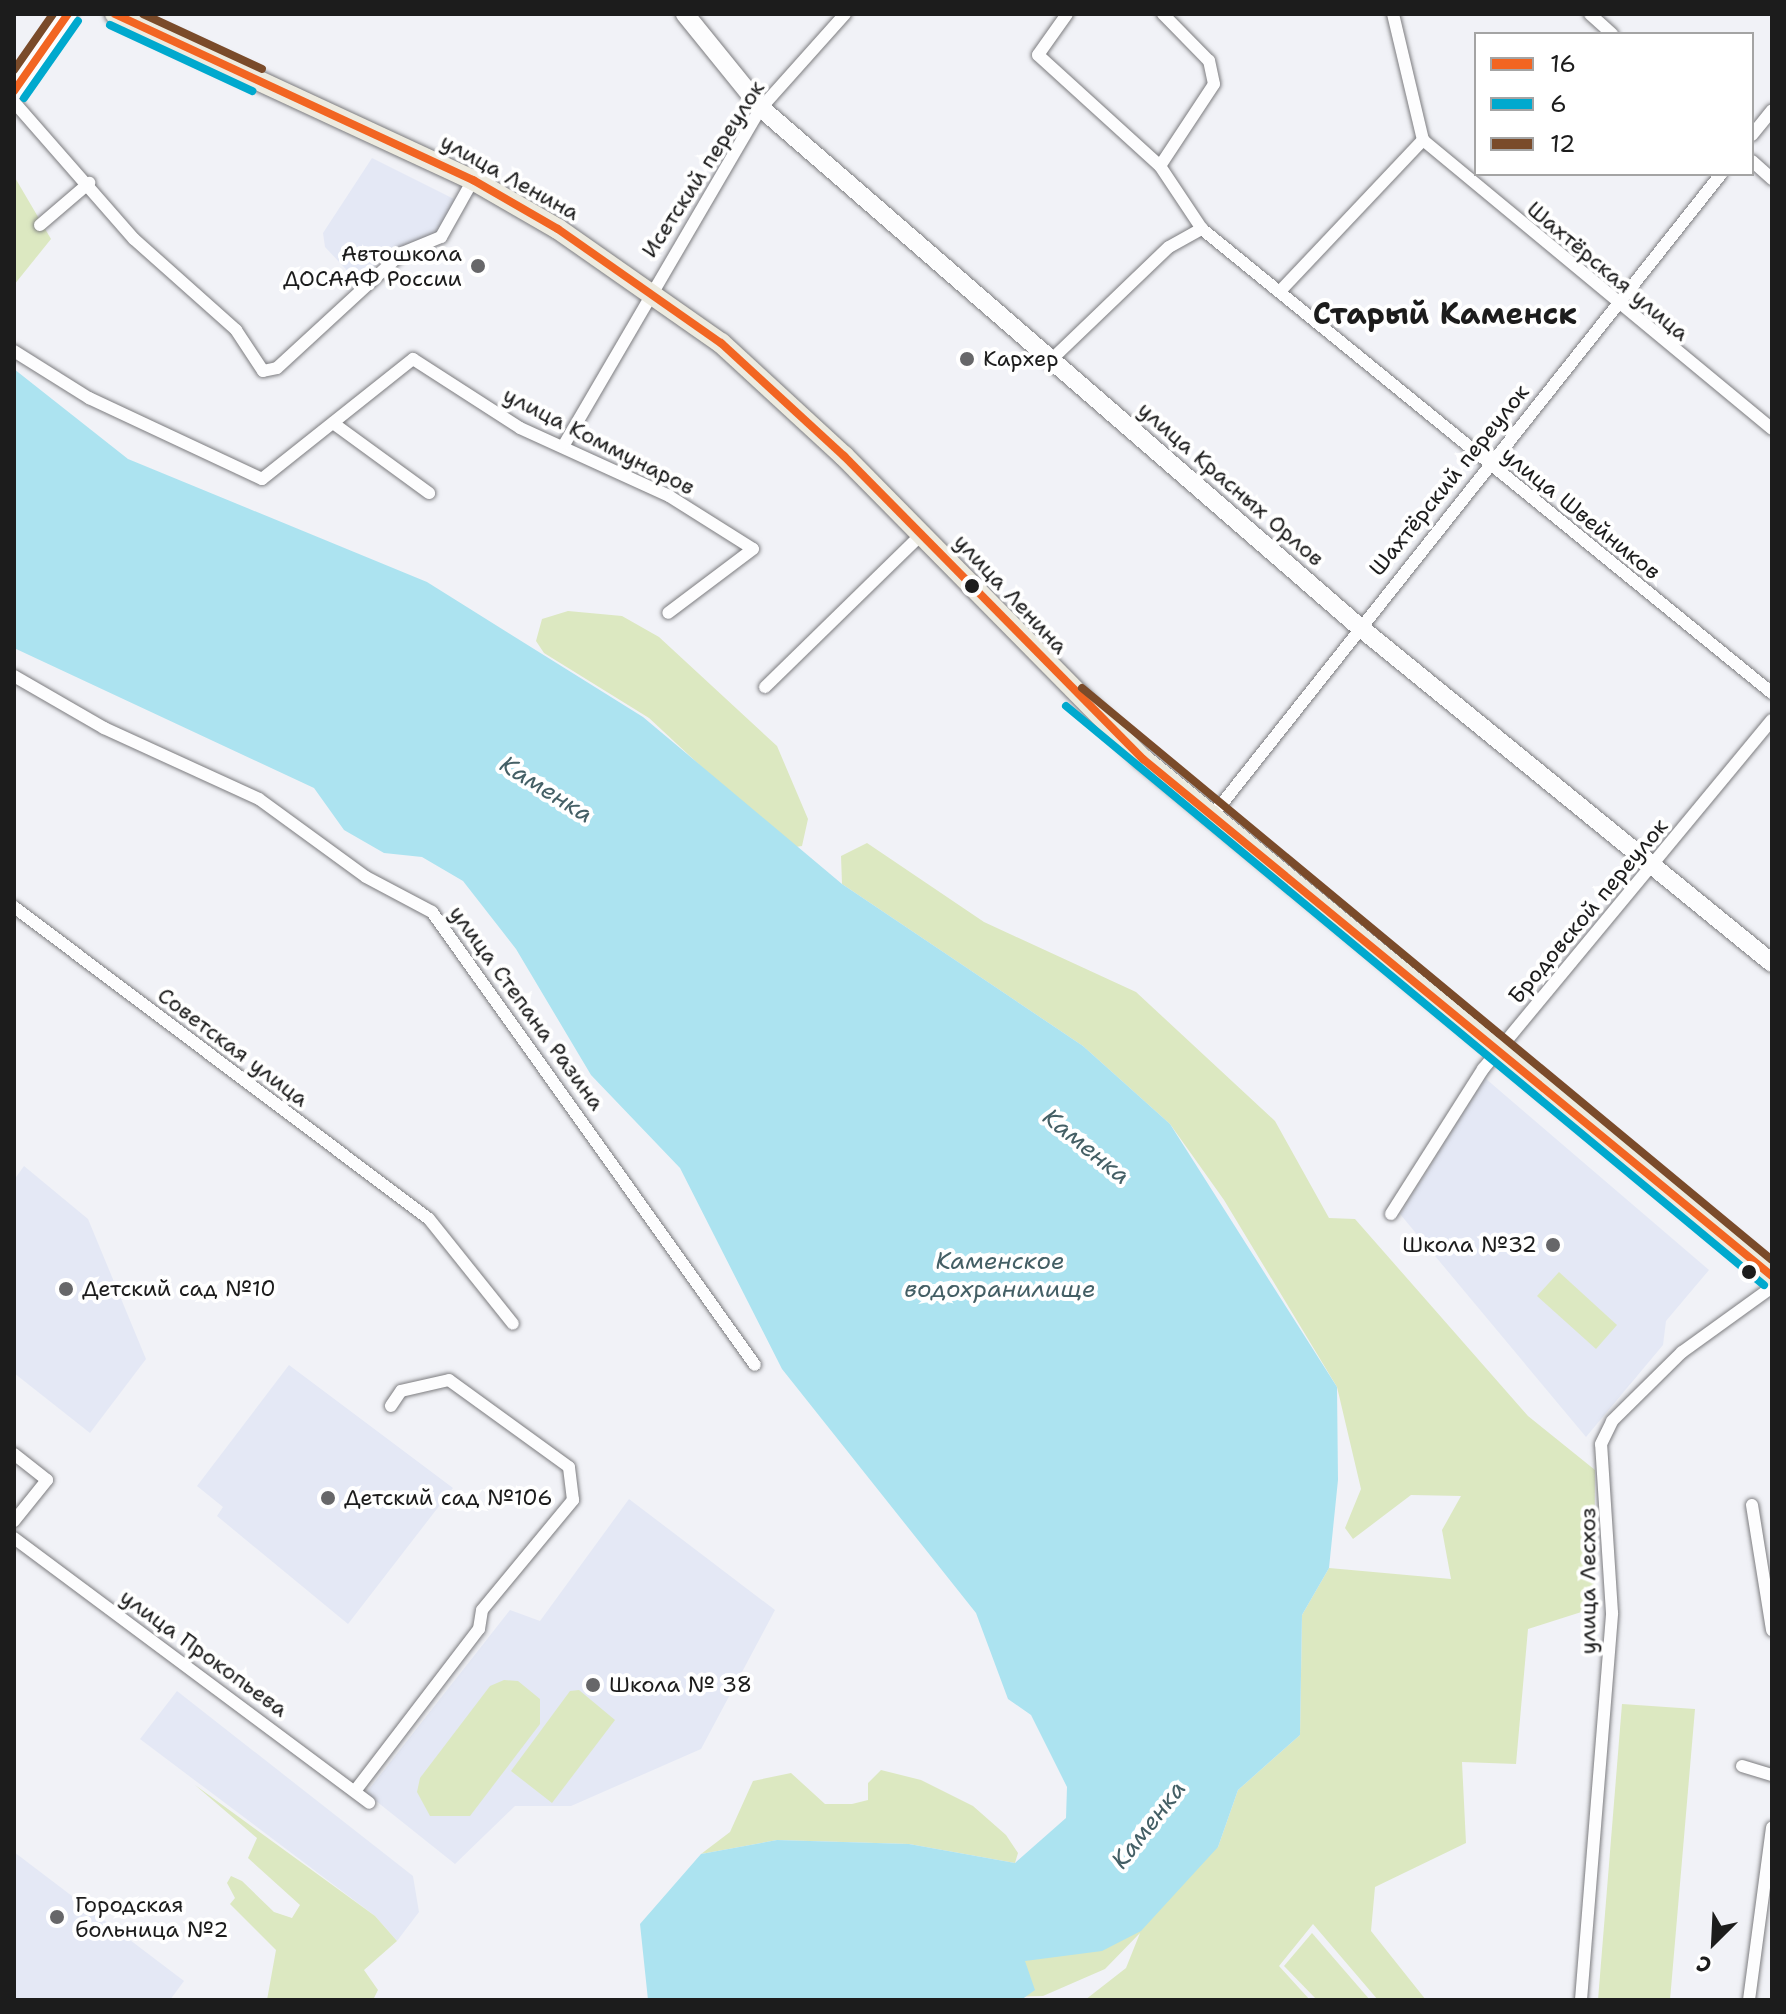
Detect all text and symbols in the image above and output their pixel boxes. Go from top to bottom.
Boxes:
legend [1474,32,1754,176]
text: 16 [1550,48,1576,80]
street label: Исетский переулок [636,76,770,262]
text: 6 [1550,88,1567,120]
street label: улица Ленина [436,128,584,226]
text: 12 [1550,128,1576,160]
street label: Шахтёрская улица [1522,196,1694,346]
place label: Автошкола ДОСААФ России [283,240,462,292]
marker: Автошкола ДОСААФ России [469,257,487,275]
district label: Старый Каменск [1313,296,1577,332]
place label: Кархер [983,346,1059,372]
marker: Кархер [958,350,976,368]
street label: Шахтёрский переулок [1364,379,1534,581]
street label: улица Коммунаров [499,381,699,501]
street label: улица Красных Орлов [1133,396,1329,572]
street label: улица Швейников [1496,441,1666,585]
street label: улица Ленина [949,529,1073,659]
unlabelled marker [964,578,980,594]
water label: Каменка [494,750,598,830]
street label: Бродовской переулок [1503,813,1673,1009]
street label: улица Степана Разина [444,901,610,1115]
street label: Советская улица [152,982,314,1112]
water label: Каменка [1037,1103,1135,1191]
place label: Школа №32 [1402,1232,1537,1258]
marker: Школа №32 [1544,1236,1562,1254]
water label: Каменское водохранилище [904,1248,1096,1304]
unlabelled marker [1741,1264,1757,1280]
place label: Детский сад №10 [82,1276,276,1302]
marker: Детский сад №10 [57,1280,75,1298]
place label: Детский сад №106 [344,1485,553,1511]
marker: Детский сад №106 [319,1489,337,1507]
street label: улица Лесхоз [1575,1508,1601,1654]
street label: улица Прокопьева [115,1583,293,1723]
place label: Школа № 38 [609,1672,752,1698]
marker: Школа № 38 [584,1676,602,1694]
water label: Каменка [1106,1775,1192,1875]
place label: Городская больница №2 [75,1891,229,1942]
north arrow [1674,1902,1754,1982]
marker: Городская больница №2 [46,1906,68,1928]
text: С [1692,1948,1716,1980]

